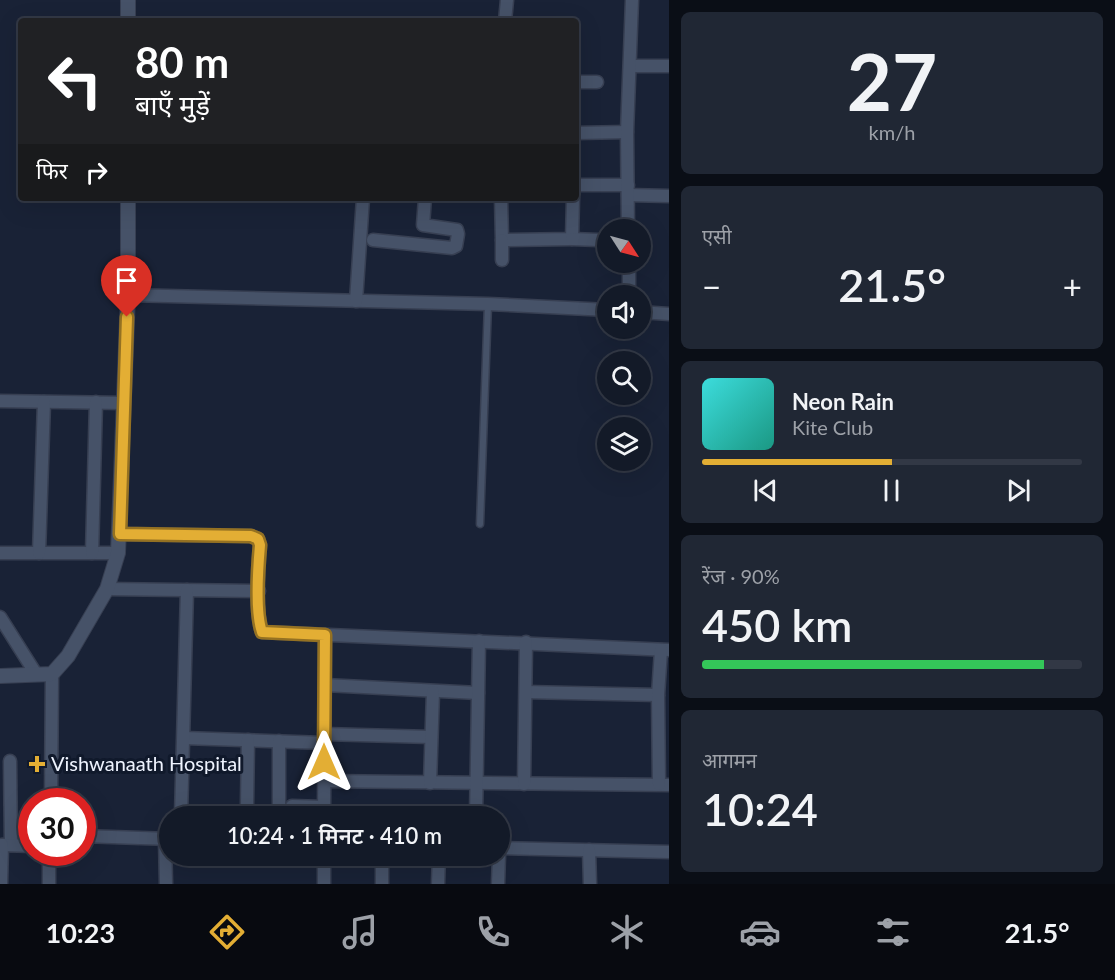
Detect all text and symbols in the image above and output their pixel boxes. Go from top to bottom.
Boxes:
text: 27 [847,34,937,128]
text: 80 m [135,37,229,87]
icon: left [36,42,114,120]
text: बाएँ मुड़ें [135,88,210,121]
text: km/h [869,120,915,144]
icon: right [80,156,113,189]
text: फिर [36,157,68,184]
north arrow [597,219,651,273]
map controls [597,219,651,471]
text: एसी [702,224,732,248]
pin [101,255,152,317]
text: 21.5° [838,258,946,312]
icon: arrive [110,264,143,297]
text: − [702,266,721,306]
text: + [1063,266,1082,306]
button: sound [597,285,651,339]
button: search [597,351,651,405]
text: Neon Rain [792,388,894,415]
text: Kite Club [792,415,873,439]
button: layers [597,417,651,471]
icon: previous [749,474,782,507]
icon: pause [875,474,908,507]
icon: next [1002,474,1035,507]
text: रेंज · 90% [702,564,780,588]
text: 450 km [702,598,852,652]
position arrow [292,730,356,794]
text: आगमन [702,748,757,772]
place label: Vishwanaath Hospital [51,751,242,775]
marker: Vishwanaath Hospital [28,755,46,773]
text: 10:24 [702,782,818,836]
speed limit sign: 30 [18,788,96,866]
text: 10:24 · 1 मिनट · 410 m [227,822,442,849]
icon: directions [206,911,248,953]
icon: music [339,911,381,953]
icon: phone [472,911,514,953]
icon: climate [606,911,648,953]
icon: car [739,911,781,953]
icon: filters [872,911,914,953]
text: 10:23 [46,916,115,949]
text: 21.5° [1005,916,1069,949]

